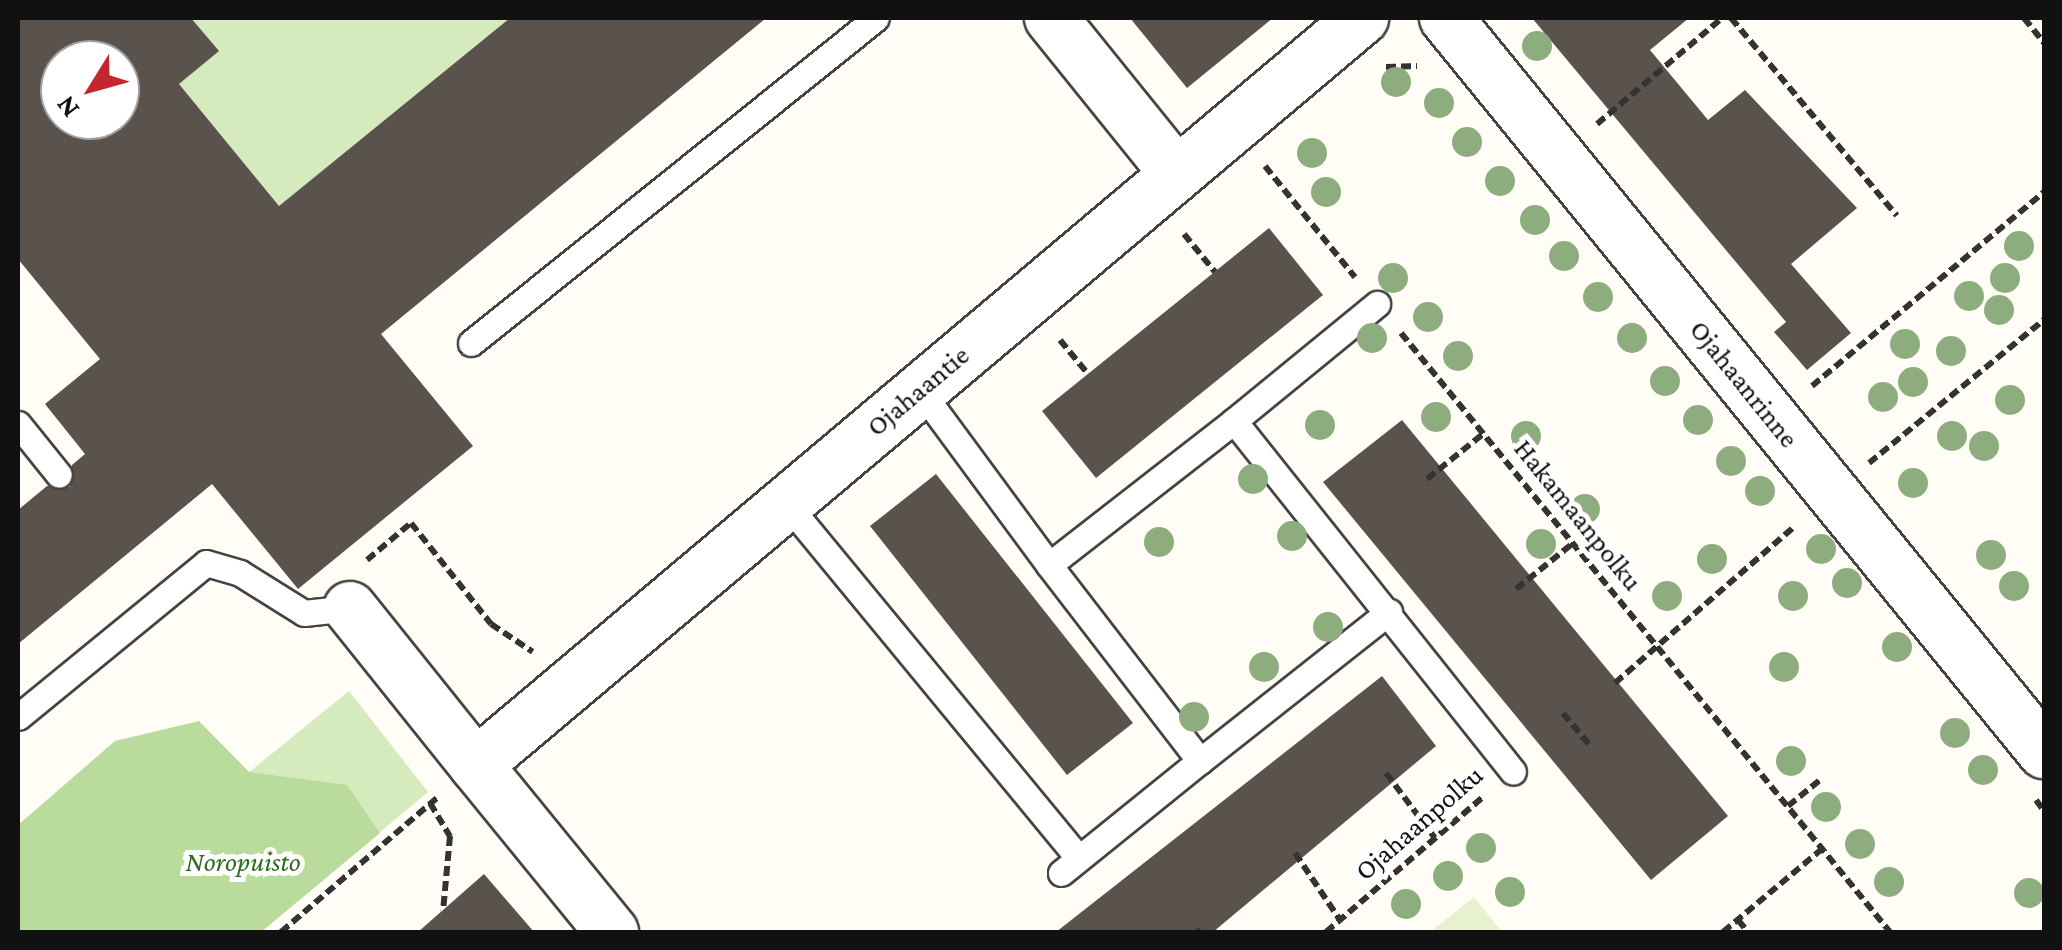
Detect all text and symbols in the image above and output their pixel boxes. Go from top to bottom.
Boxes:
north arrow [40,40,140,140]
text: N [49,90,85,124]
street label: Ojahaanrinne [1682,313,1806,455]
street label: Ojahaantie [860,338,976,444]
street label: Hakamaanpolku [1507,433,1649,597]
street label: Ojahaanpolku [1348,758,1490,888]
park label: Noropuisto [185,845,301,879]

